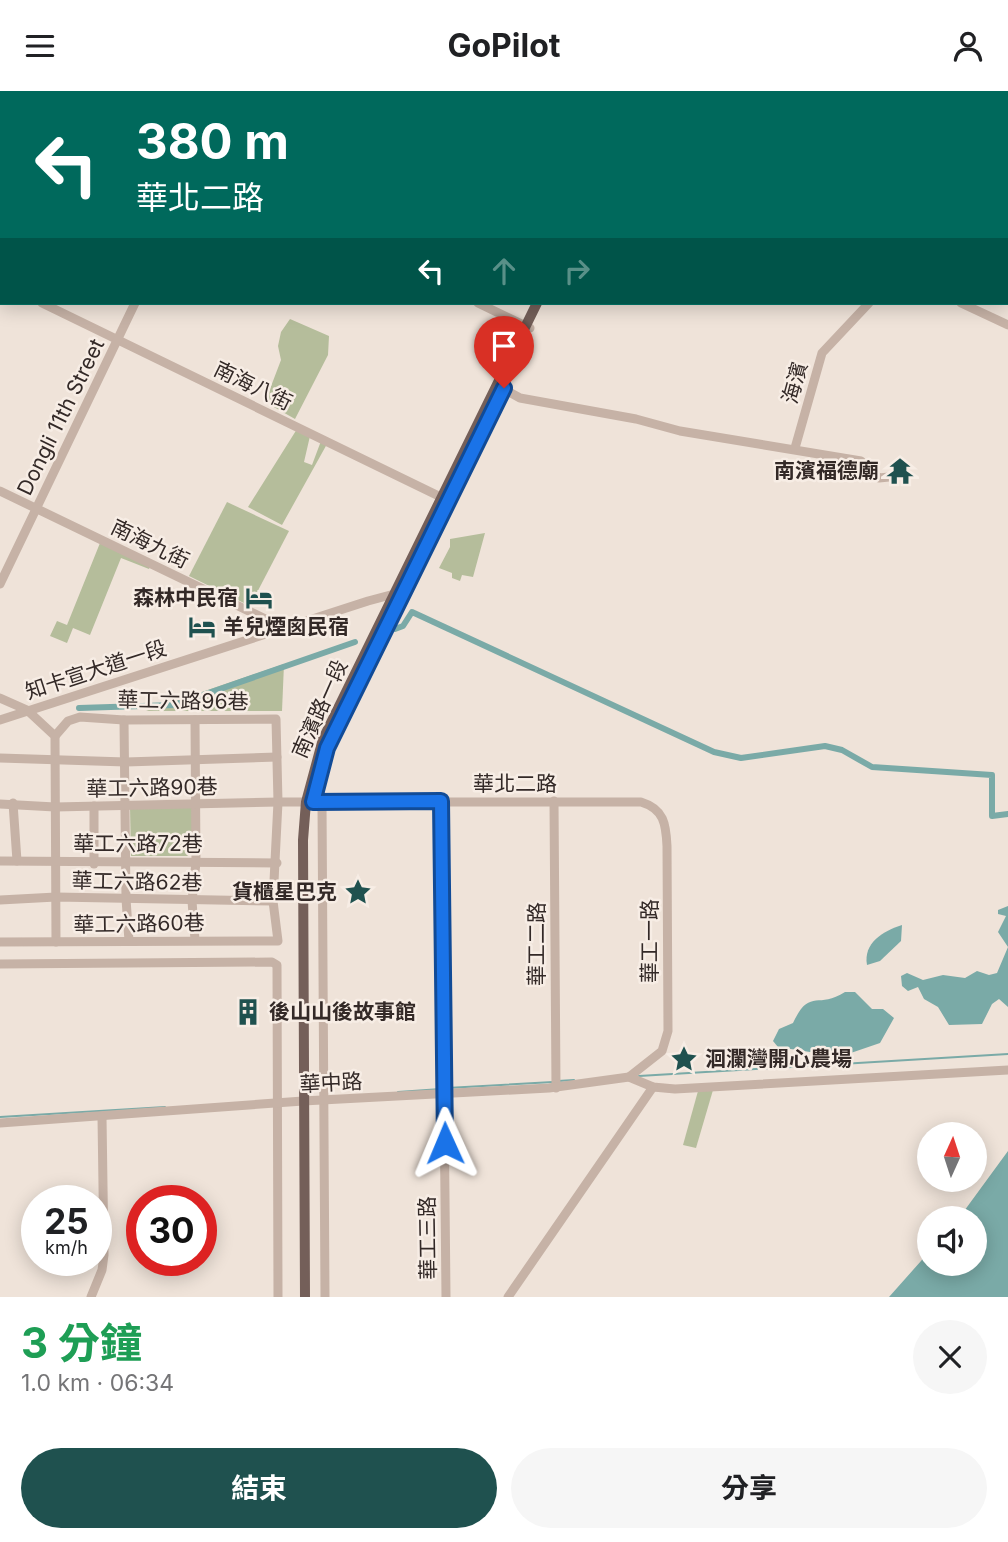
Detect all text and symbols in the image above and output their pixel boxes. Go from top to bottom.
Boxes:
text: GoPilot [447,26,561,65]
icon: menu [21,27,59,65]
icon: person [949,27,987,65]
text: 380 m [136,112,289,171]
icon: left [21,119,112,210]
text: 華北二路 [136,178,264,217]
icon: left [412,252,450,290]
icon: ahead [485,252,523,290]
icon: right [558,252,596,290]
pin [474,316,534,388]
icon: arrive [485,327,523,365]
street label: Dongli 11th Street [12,334,109,499]
street label: 南海八街 [210,356,296,415]
street label: 海濱 [777,359,812,406]
temple icon: 南濱福德廟 [885,456,915,486]
place label: 南濱福德廟 [774,458,879,483]
street label: 南海九街 [107,514,193,573]
hotel icon: 森林中民宿 [244,583,274,613]
place label: 森林中民宿 [133,585,238,610]
hotel icon: 羊兒煙囪民宿 [187,612,217,642]
place label: 羊兒煙囪民宿 [223,614,349,639]
street label: 知卡宣大道一段 [22,635,170,704]
street label: 南濱路一段 [287,656,352,762]
street label: 華工六路96巷 [117,687,249,714]
street label: 華北二路 [473,771,557,796]
street label: 華工六路90巷 [86,774,218,801]
street label: 華工六路72巷 [73,831,203,856]
street label: 華工六路62巷 [71,868,203,895]
place icon: 貨櫃星巴克 [343,877,373,907]
place label: 貨櫃星巴克 [232,879,337,904]
street label: 華工一路 [637,899,662,983]
street label: 華工二路 [524,902,549,986]
street label: 華工六路60巷 [73,910,205,937]
building icon: 後山山後故事館 [233,997,263,1027]
place label: 後山山後故事館 [269,999,416,1024]
place icon: 洄瀾灣開心農場 [669,1044,699,1074]
place label: 洄瀾灣開心農場 [705,1046,852,1071]
street label: 華中路 [299,1068,363,1097]
position arrow [408,1106,482,1180]
north arrow [917,1122,987,1192]
map controls [917,1122,987,1276]
speed limit sign: 30 [126,1185,217,1276]
street label: 華工三路 [414,1196,441,1280]
text: 25 [44,1200,89,1242]
button: sound [917,1206,987,1276]
text: km/h [45,1237,88,1258]
text: 3 分鐘 [21,1317,142,1368]
button: close [913,1320,987,1394]
text: 1.0 km · 06:34 [21,1369,174,1397]
button: 結束 [21,1448,497,1528]
button: 分享 [511,1448,987,1528]

